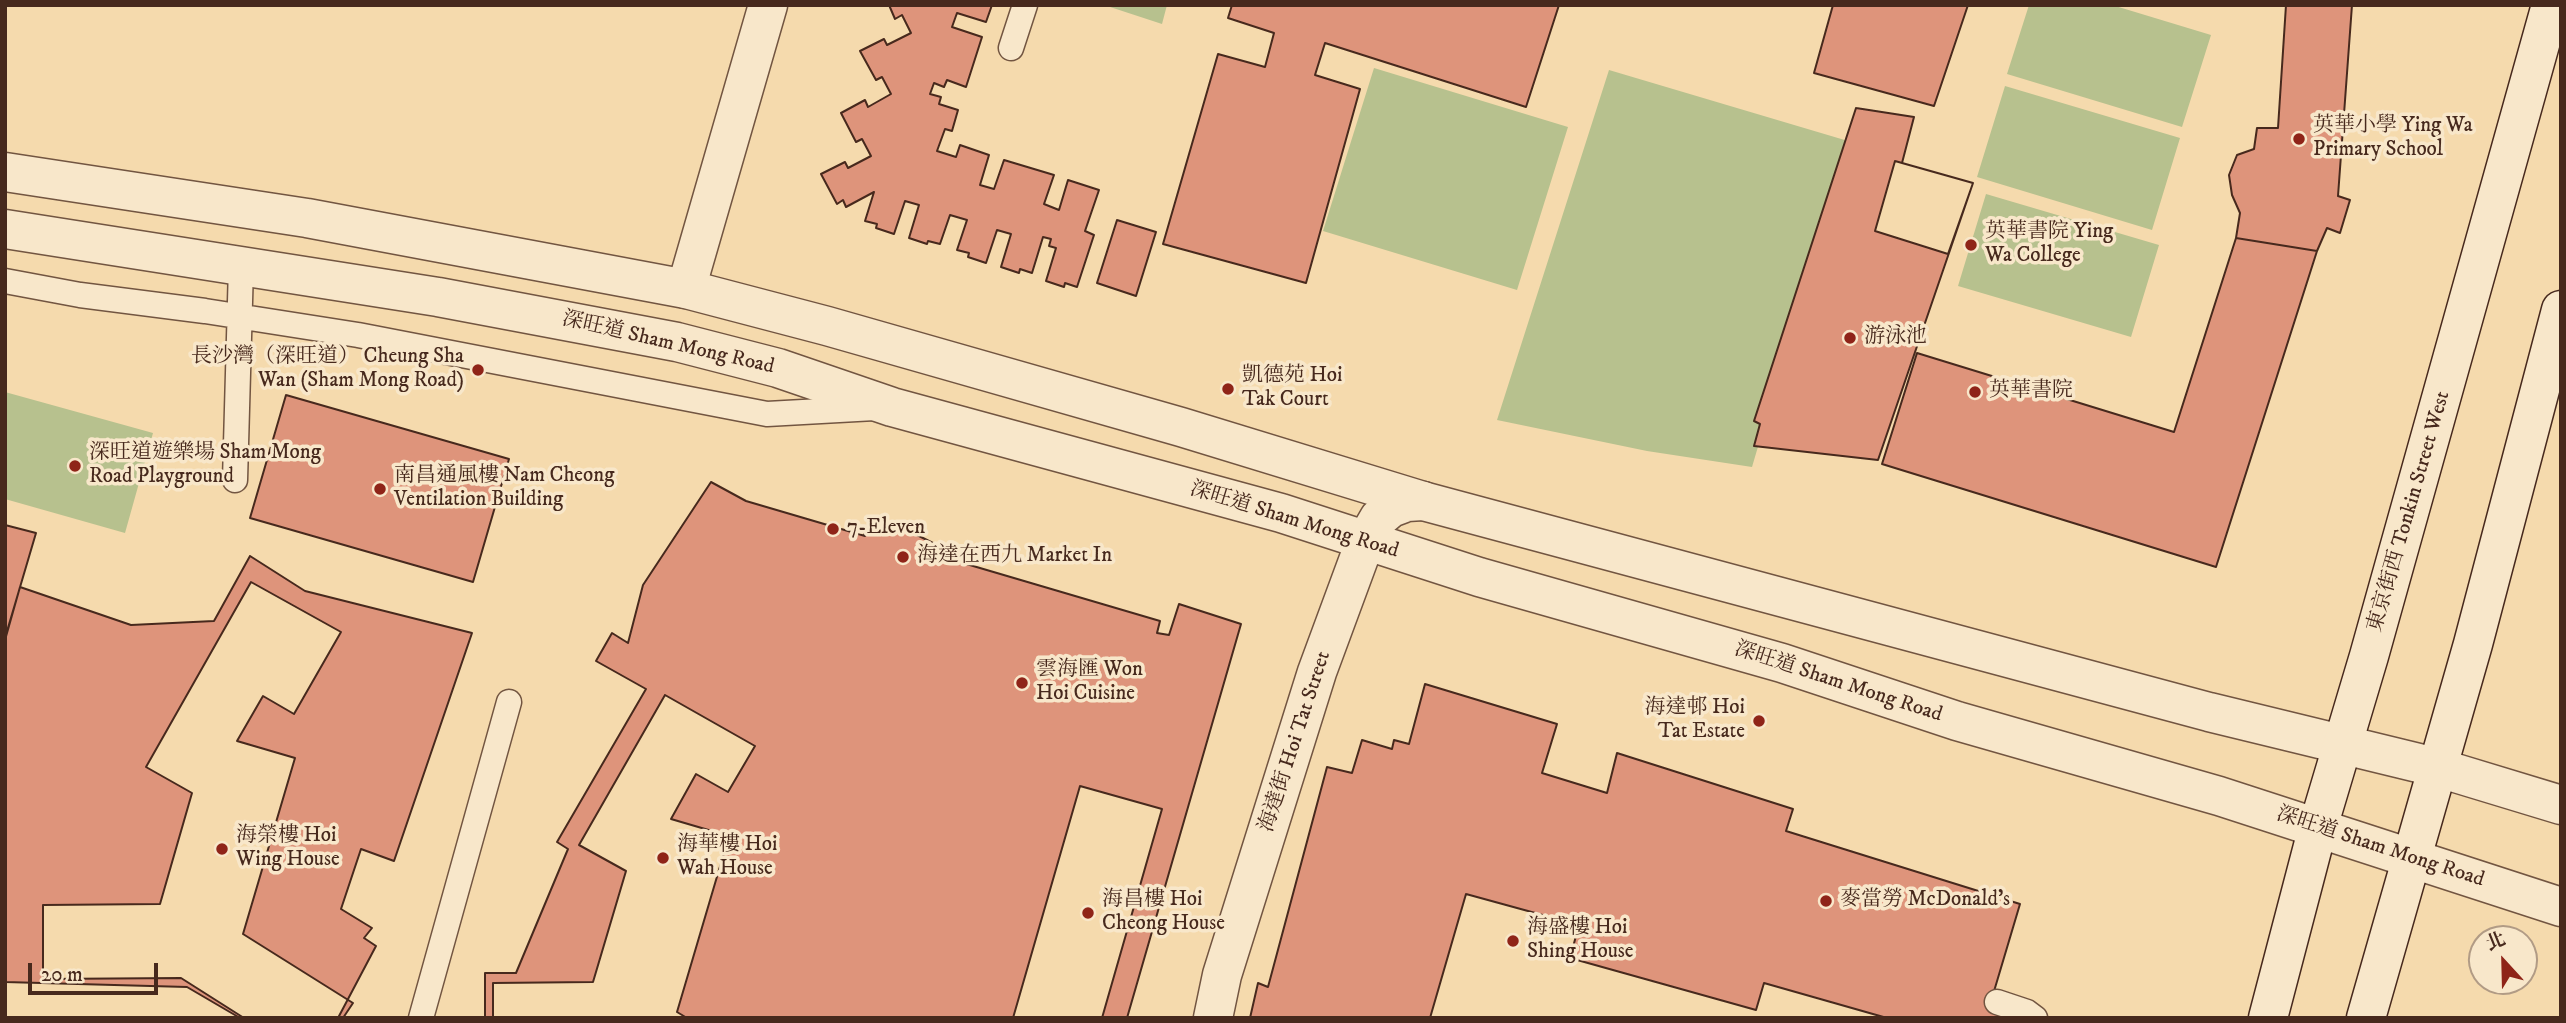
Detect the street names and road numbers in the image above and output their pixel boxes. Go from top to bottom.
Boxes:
street label: 深旺道 Sham Mong Road [559,307,777,381]
street label: 東京街西 Tonkin Street West [2364,389,2456,635]
street label: 深旺道 Sham Mong Road [1187,477,1401,565]
street label: 深旺道 Sham Mong Road [1731,637,1945,729]
street label: 海達街 Hoi Tat Street [1255,648,1337,836]
street label: 深旺道 Sham Mong Road [2273,802,2487,894]

